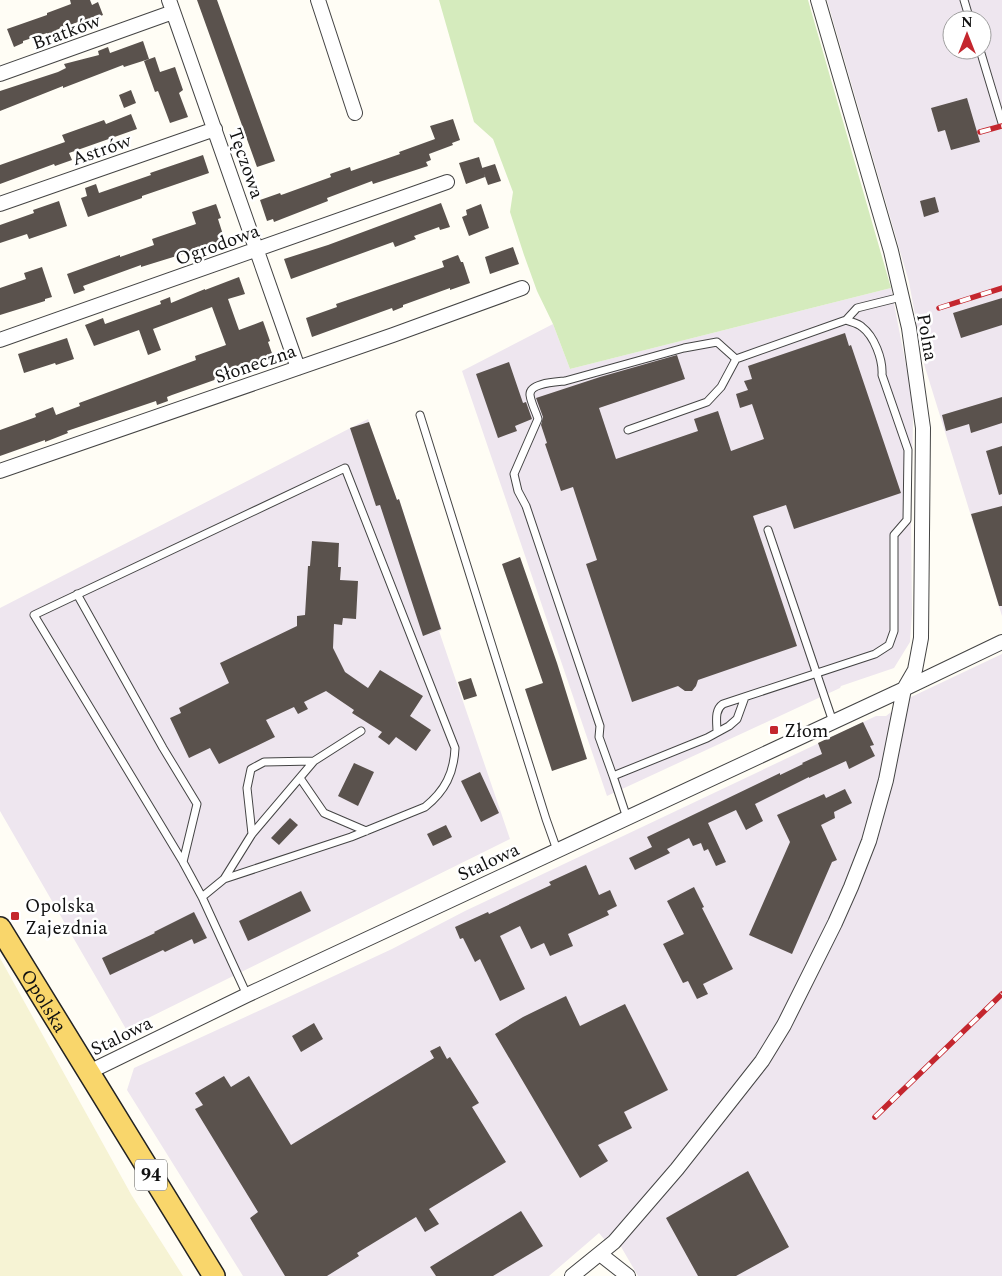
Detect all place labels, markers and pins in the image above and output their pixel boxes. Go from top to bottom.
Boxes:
place label: Złom [784,717,828,746]
marker: Złom [768,724,780,736]
place label: Opolska Zajezdnia [25,892,108,943]
marker: Opolska Zajezdnia [9,910,21,922]

